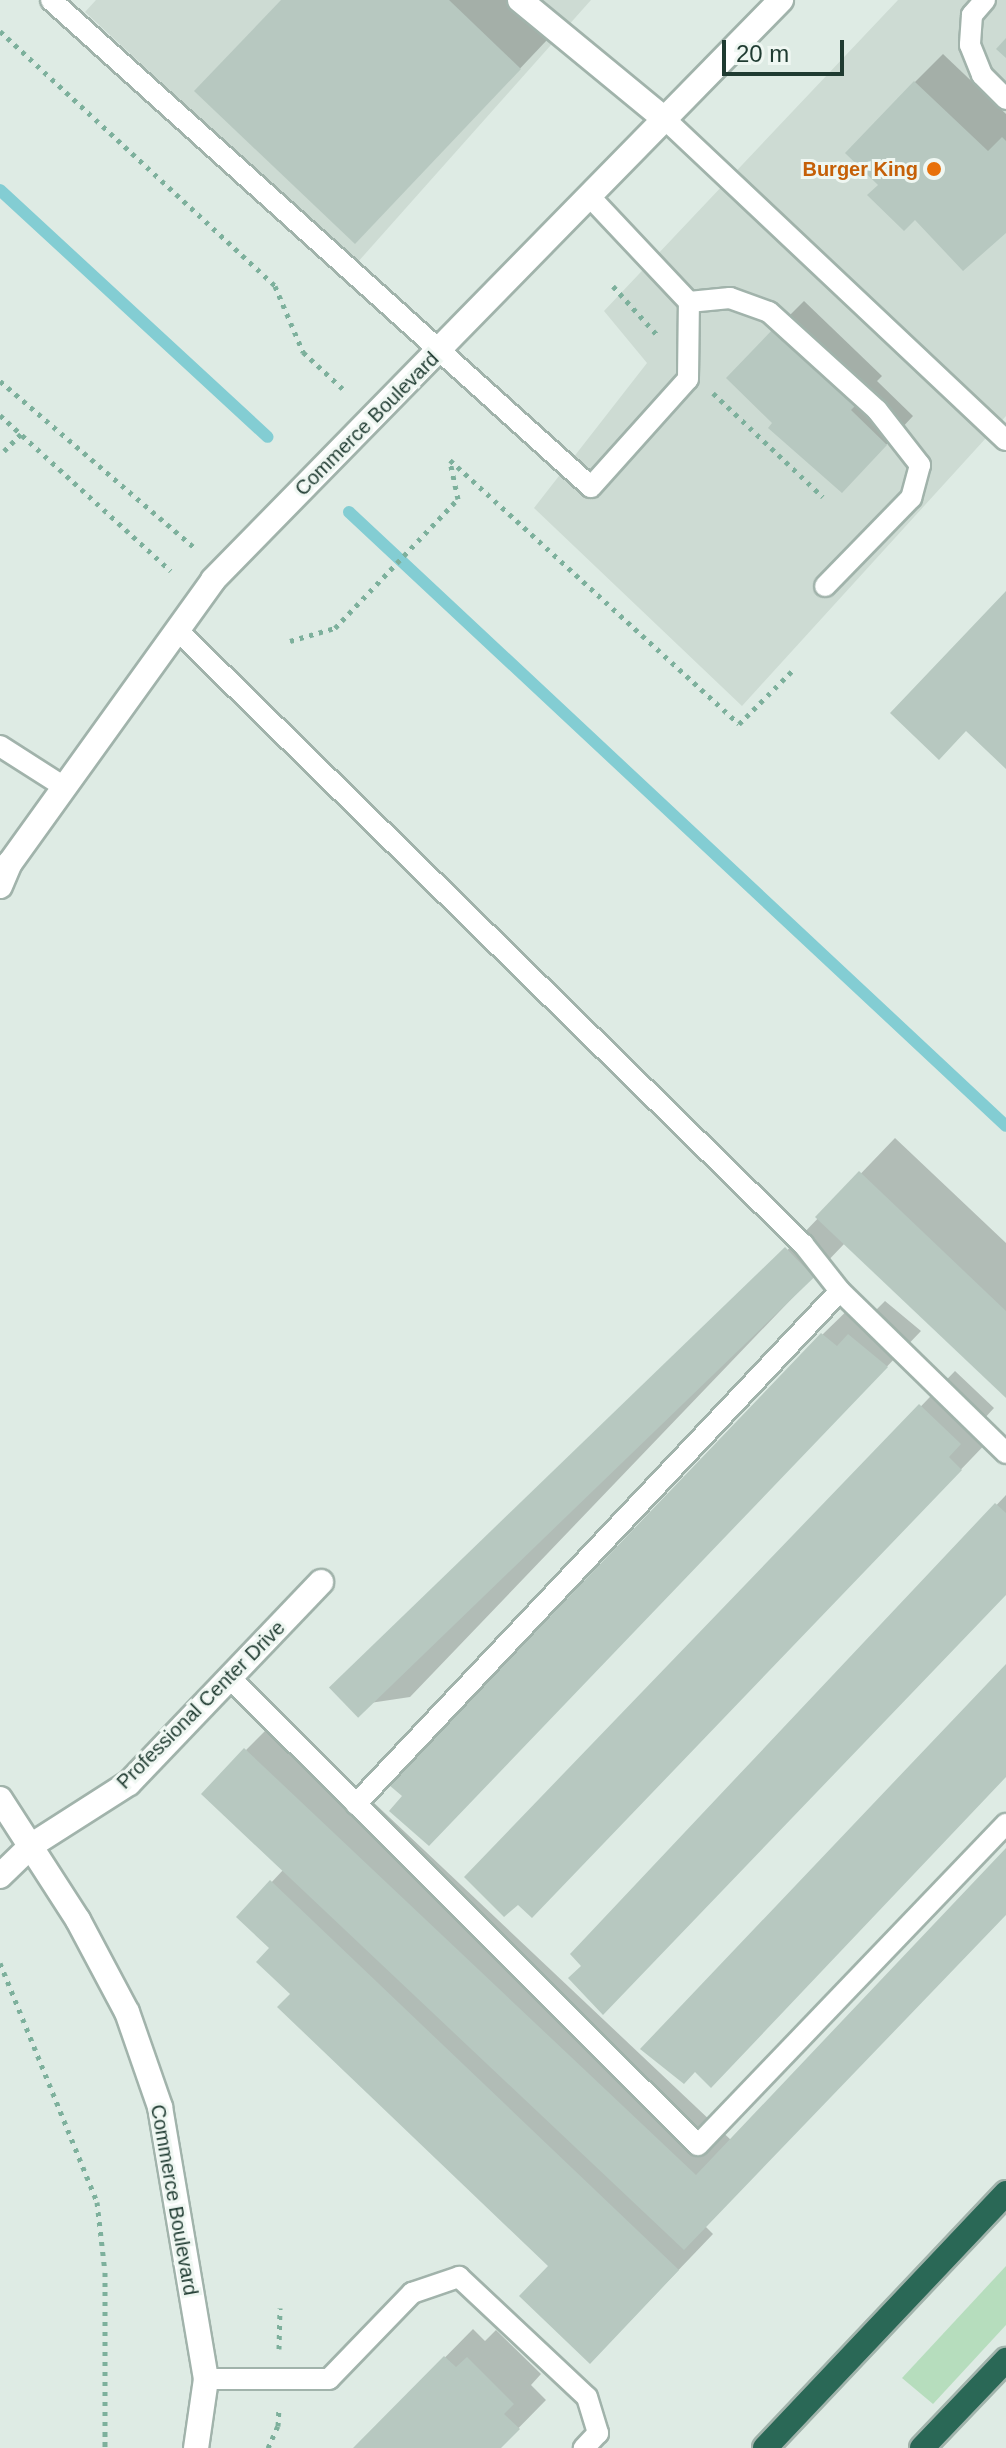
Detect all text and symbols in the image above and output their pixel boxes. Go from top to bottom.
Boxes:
scale bar [726,24,848,74]
text: 20 m [736,40,789,67]
place label: Burger King [802,157,918,181]
marker: Burger King [925,160,943,178]
street label: Commerce Boulevard [290,347,444,501]
street label: Professional Center Drive [112,1616,290,1794]
street label: Commerce Boulevard [145,2103,203,2297]

